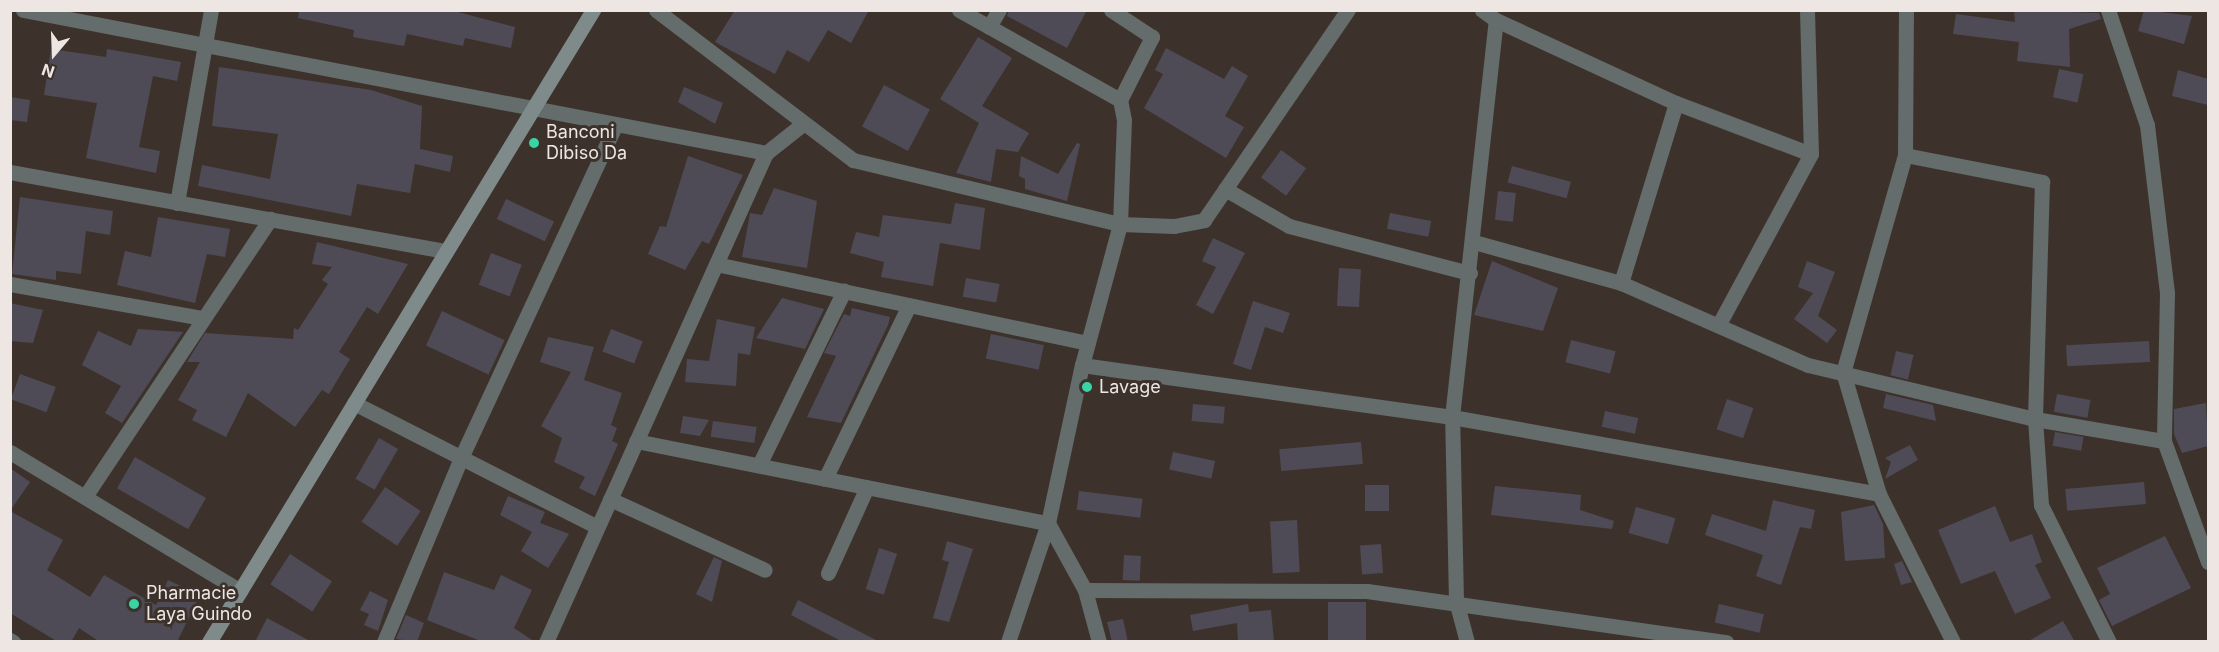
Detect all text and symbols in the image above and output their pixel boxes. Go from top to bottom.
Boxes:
north arrow [24,24,84,84]
text: N [39,60,57,82]
place label: Banconi Dibiso Da [546,122,627,164]
marker: Banconi Dibiso Da [527,136,541,150]
place label: Lavage [1099,376,1161,398]
marker: Lavage [1080,380,1094,394]
place label: Pharmacie Laya Guindo [146,583,252,626]
marker: Pharmacie Laya Guindo [127,597,141,611]

